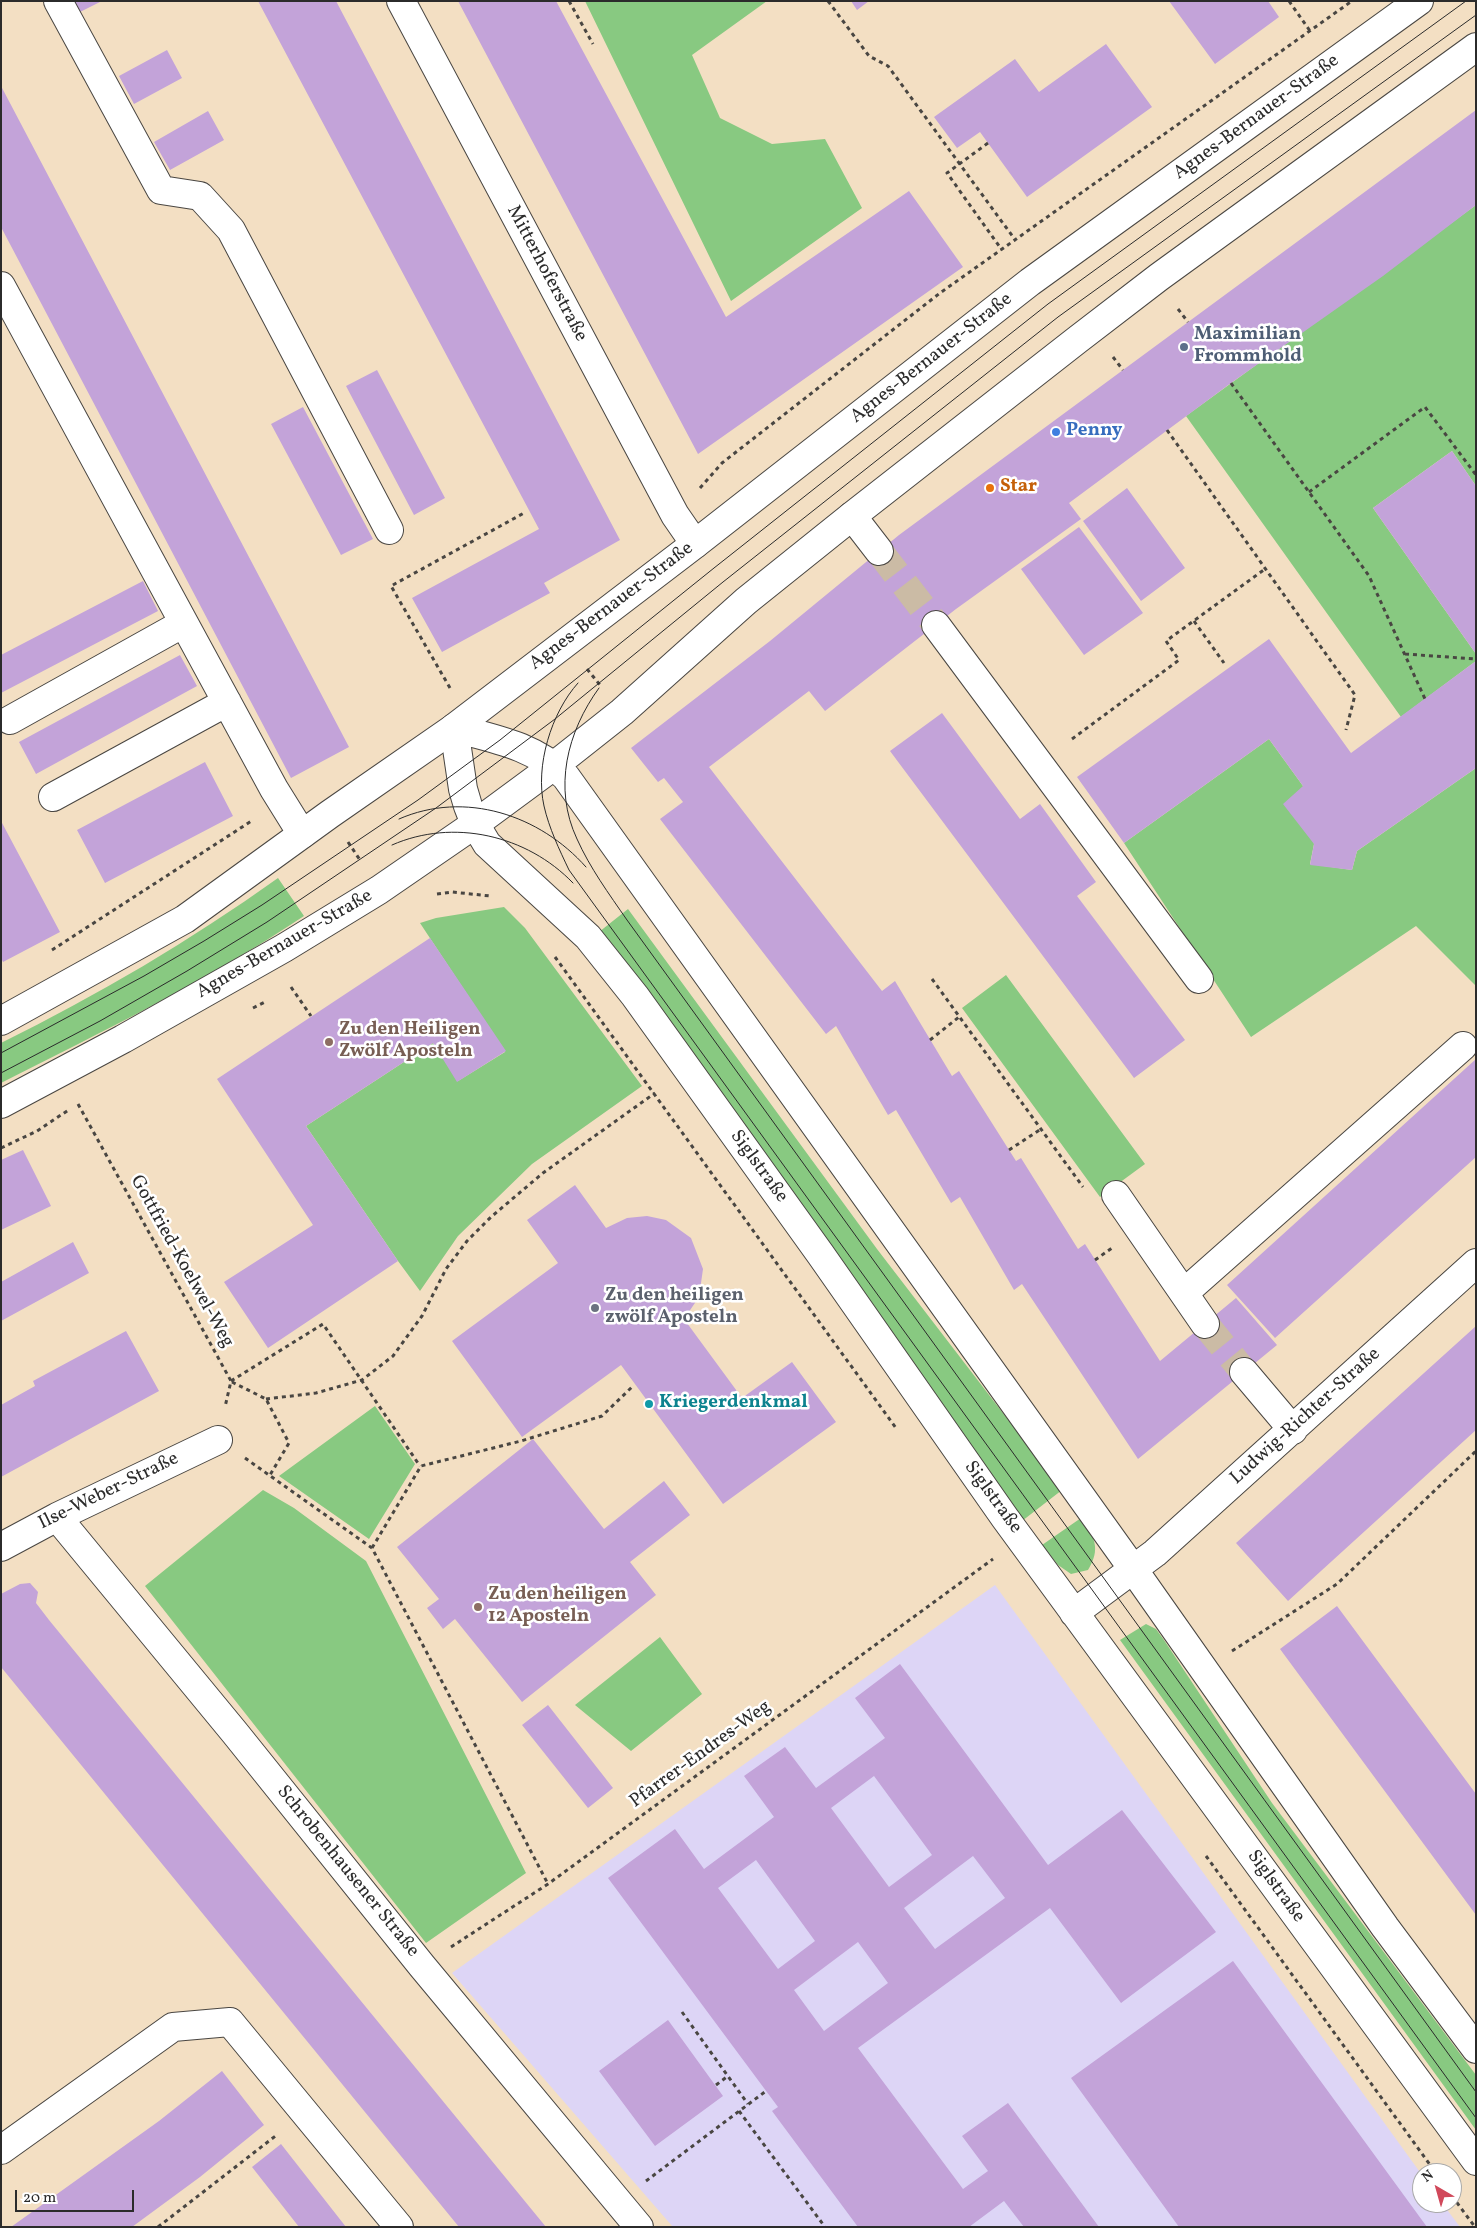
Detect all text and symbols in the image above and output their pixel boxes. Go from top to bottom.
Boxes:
street label: Agnes-Bernauer-Straße [1170,50,1344,186]
street label: Mitterhoferstraße [501,202,591,346]
street label: Agnes-Bernauer-Straße [847,289,1017,429]
place label: Maximilian Frommhold [1194,325,1302,369]
marker: Maximilian Frommhold [1178,341,1190,353]
place label: Penny [1066,421,1122,443]
marker: Penny [1050,426,1062,438]
place label: Star [1000,477,1037,499]
marker: Star [984,482,996,494]
street label: Agnes-Bernauer-Straße [526,538,698,676]
street label: Agnes-Bernauer-Straße [193,885,377,1005]
place label: Zu den Heiligen Zwölf Aposteln [339,1020,481,1064]
marker: Zu den Heiligen Zwölf Aposteln [323,1036,335,1048]
street label: Siglstraße [724,1126,792,1208]
street label: Gottfried-Koelwel-Weg [124,1172,238,1352]
place label: Zu den heiligen zwölf Aposteln [605,1286,744,1330]
marker: Zu den heiligen zwölf Aposteln [589,1302,601,1314]
street label: Ludwig-Richter-Straße [1226,1344,1386,1490]
place label: Kriegerdenkmal [659,1393,808,1415]
marker: Kriegerdenkmal [643,1398,655,1410]
street label: Ilse-Weber-Straße [35,1448,183,1536]
street label: Siglstraße [958,1457,1026,1539]
place label: Zu den heiligen 12 Aposteln [488,1585,627,1629]
marker: Zu den heiligen 12 Aposteln [472,1601,484,1613]
street label: Pfarrer-Endres-Weg [626,1696,776,1814]
street label: Schrobenhausener Straße [271,1782,423,1962]
street label: Siglstraße [1241,1846,1309,1928]
north arrow [1412,2163,1462,2213]
text: N [1418,2166,1438,2187]
scale bar [18,2180,136,2212]
text: 20 m [23,2188,56,2209]

